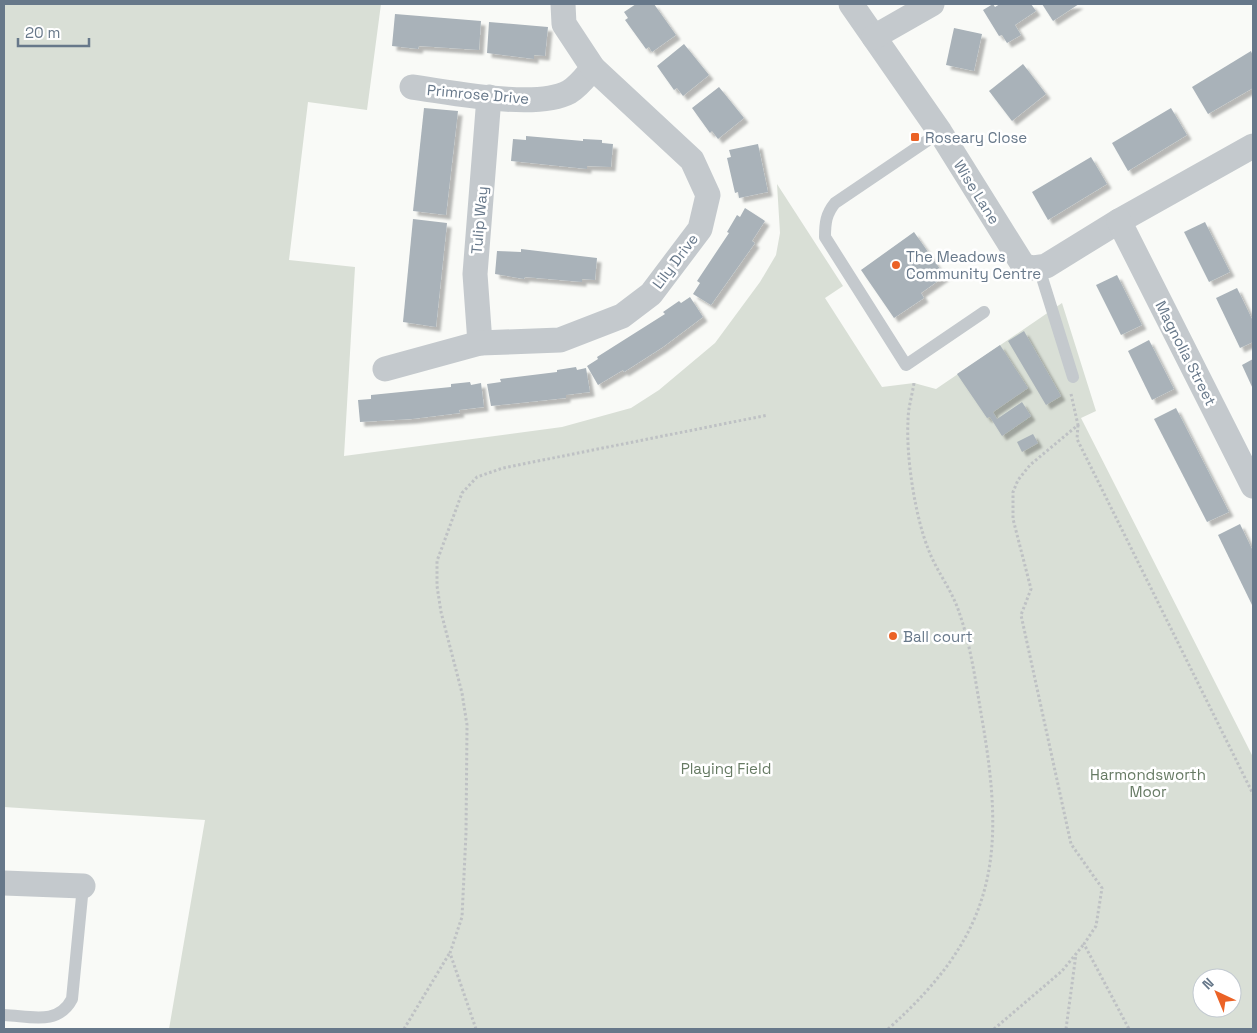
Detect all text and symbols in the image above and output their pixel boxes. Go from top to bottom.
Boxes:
scale bar [18,15,89,47]
text: 20 m [25,23,60,42]
street label: Primrose Drive [426,80,530,108]
place label: Roseary Close [925,128,1027,147]
marker: Roseary Close [909,131,921,143]
street label: Wise Lane [950,156,1004,228]
street label: Tulip Way [467,185,491,255]
street label: Lily Drive [648,229,702,292]
place label: The Meadows Community Centre [906,247,1041,283]
marker: The Meadows Community Centre [890,259,902,271]
street label: Magnolia Street [1151,297,1221,409]
place label: Ball court [903,627,973,646]
marker: Ball court [887,630,899,642]
park label: Playing Field [681,759,771,778]
park label: Harmondsworth Moor [1090,765,1206,801]
north arrow [1192,968,1242,1018]
text: N [1198,974,1218,993]

